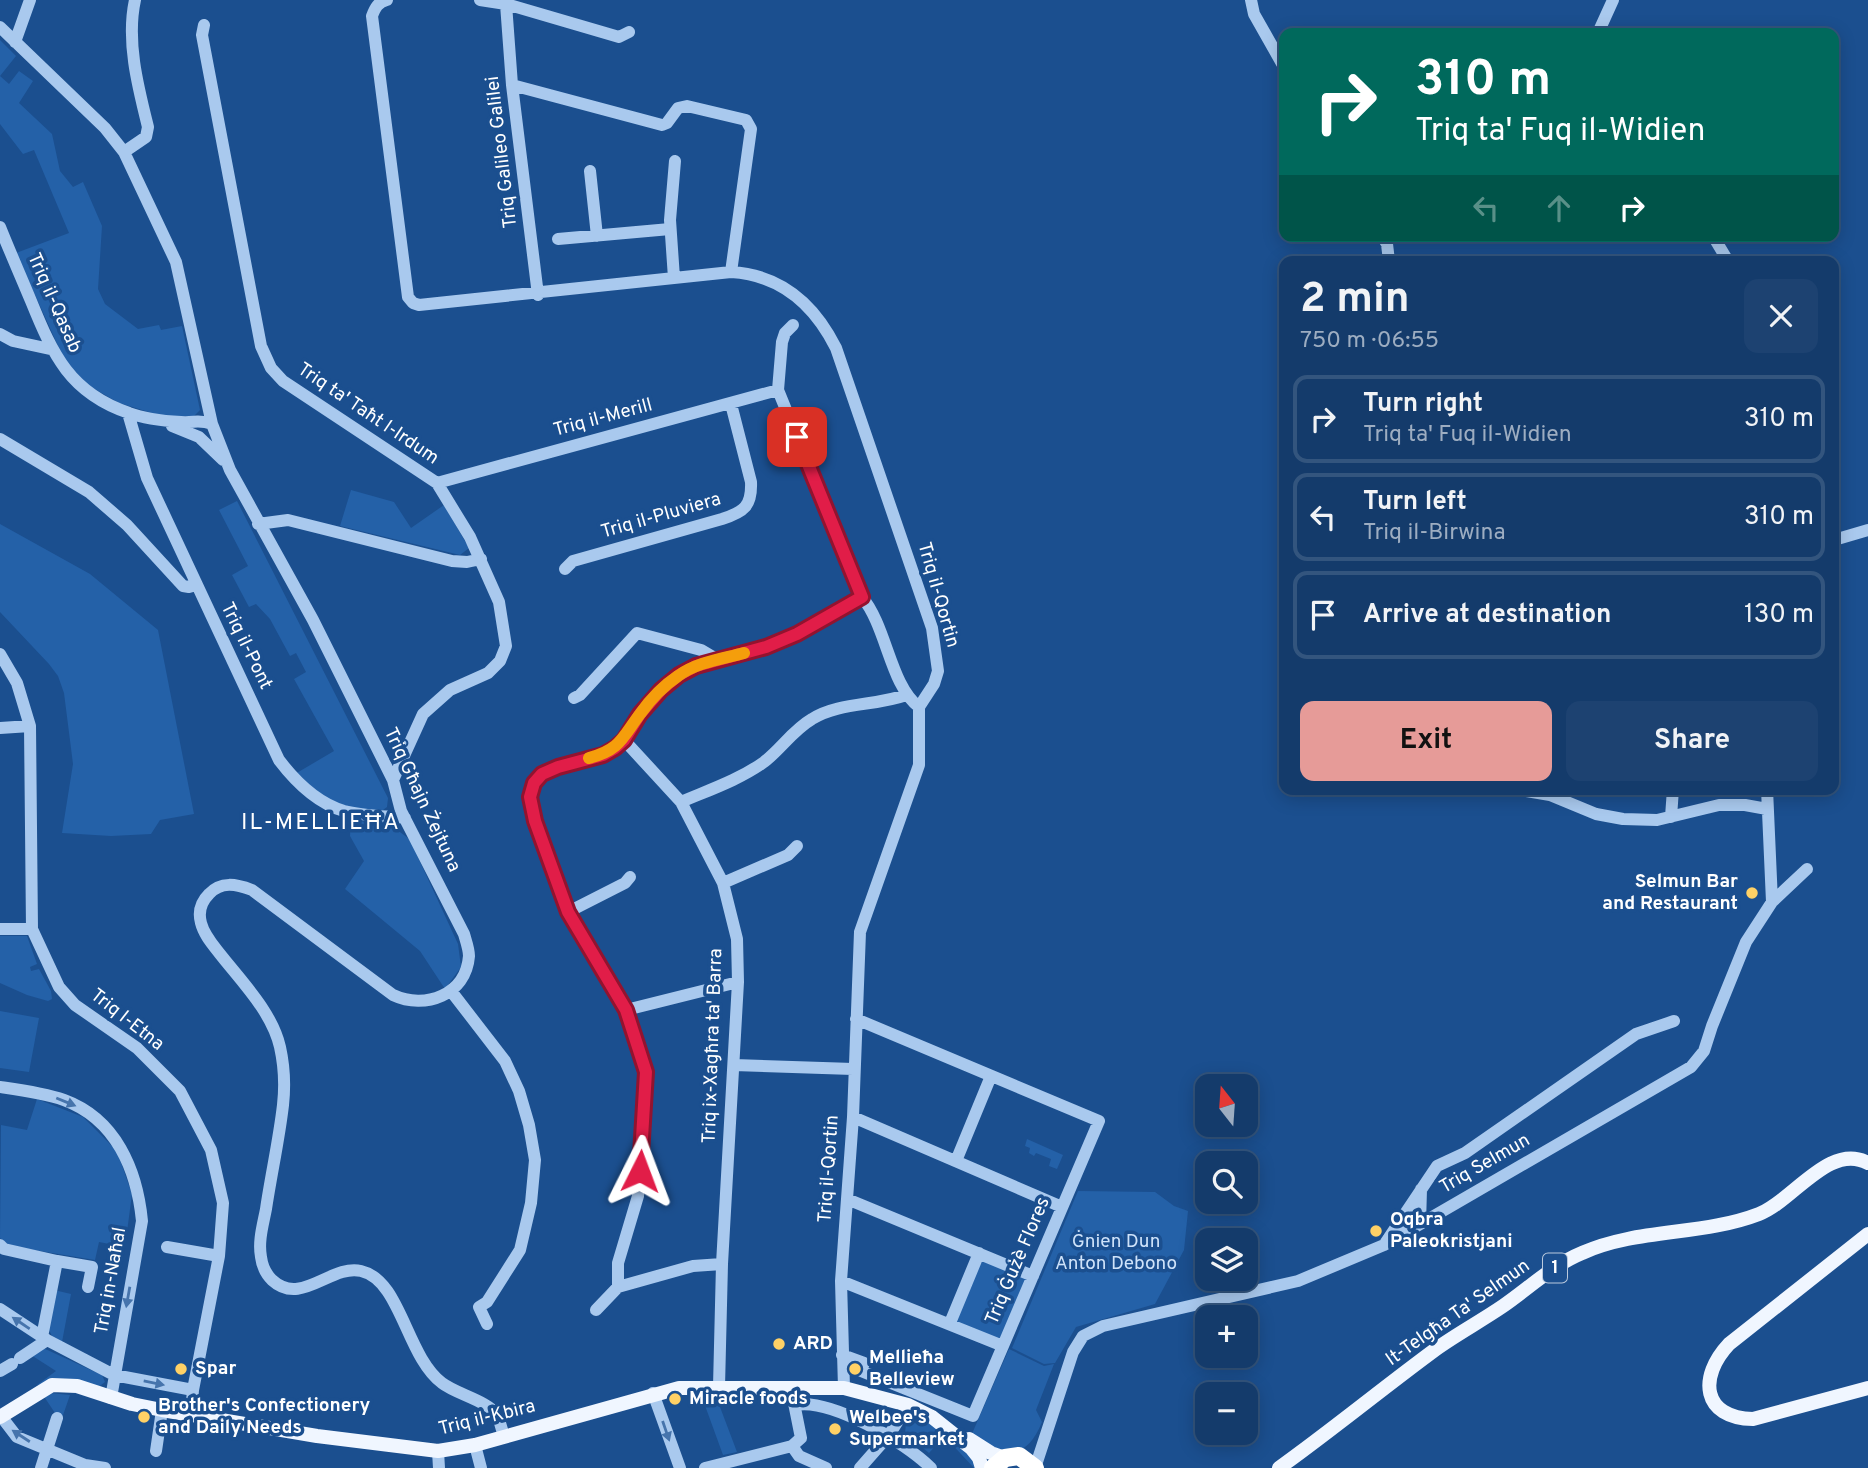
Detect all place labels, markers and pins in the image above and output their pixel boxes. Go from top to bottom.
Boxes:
pin [767,407,827,467]
place label: Selmun Bar and Restaurant [1602,870,1738,916]
marker: Selmun Bar and Restaurant [1744,885,1760,901]
place label: Oqbra Paleokristjani [1390,1208,1513,1254]
marker: Oqbra Paleokristjani [1368,1223,1384,1239]
place label: ARD [793,1332,833,1356]
marker: ARD [771,1336,787,1352]
place label: Mellieħa Belleview [869,1346,955,1392]
place label: Spar [195,1357,236,1381]
marker: Spar [173,1361,189,1377]
marker: Mellieħa Belleview [847,1361,863,1377]
place label: Miracle foods [689,1387,808,1411]
marker: Miracle foods [667,1391,683,1407]
place label: Brother's Confectionery and Daily Needs [158,1394,370,1440]
place label: Welbee's Supermarket [849,1406,965,1452]
marker: Brother's Confectionery and Daily Needs [136,1409,152,1425]
marker: Welbee's Supermarket [827,1421,843,1437]

